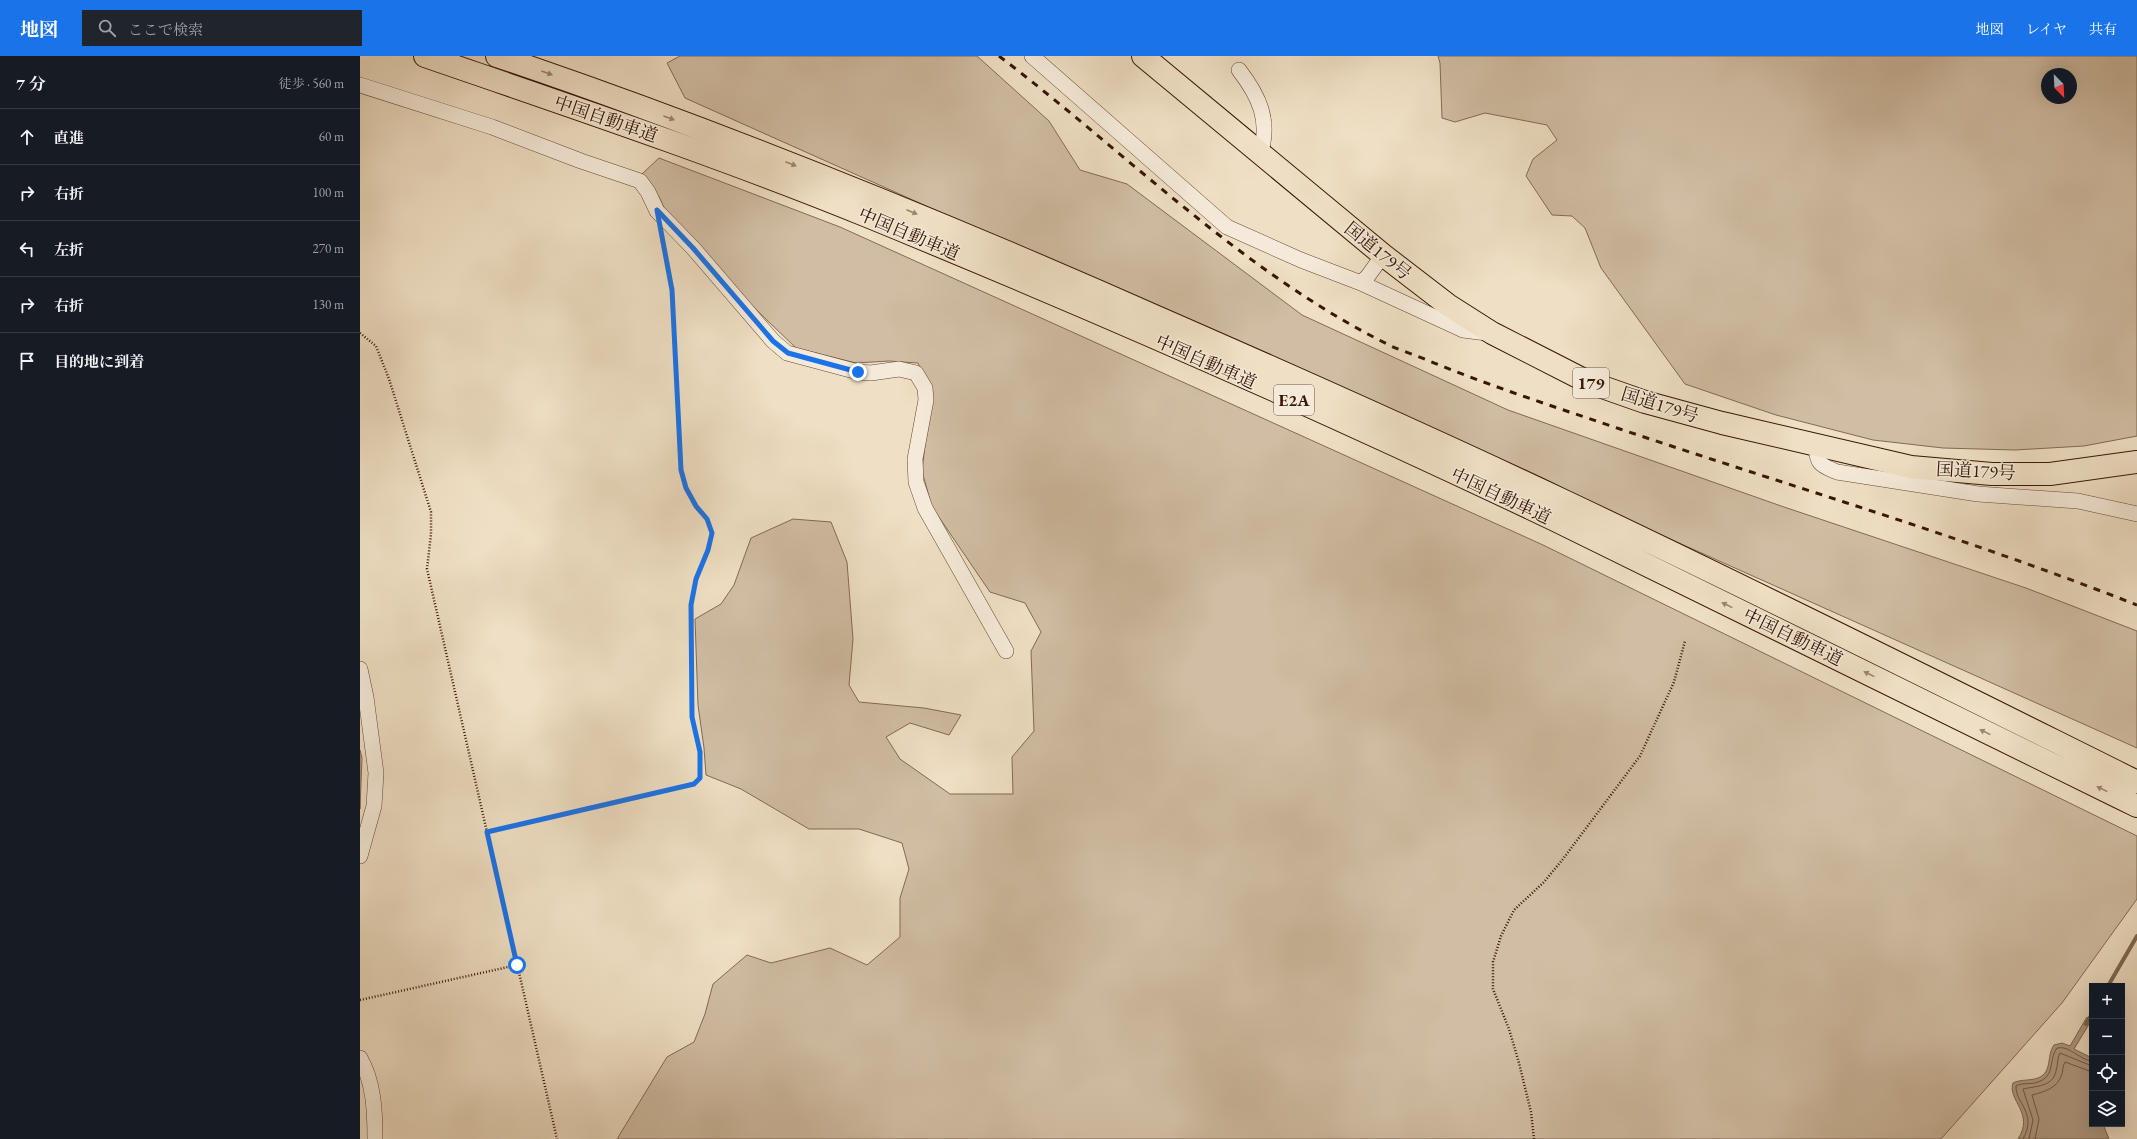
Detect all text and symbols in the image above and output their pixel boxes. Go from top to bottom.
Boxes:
search box [82,10,362,46]
text: 地図 [20,17,58,42]
icon: search [96,17,118,39]
text: ここで検索 [128,20,203,39]
text: 地図 [1976,20,2004,38]
text: レイヤ [2026,20,2067,38]
text: 共有 [2089,20,2117,38]
north arrow [2041,68,2077,104]
one-way arrow [541,71,553,77]
text: 7 分 [16,73,46,95]
text: 徒歩 · 560 m [279,75,344,92]
street label: 中国自動車道 [551,90,661,147]
one-way arrow [664,115,676,121]
icon: ahead [16,126,38,148]
text: 直進 [54,128,84,147]
text: 60 m [319,128,344,145]
one-way arrow [785,161,797,167]
icon: right [16,182,38,204]
text: 右折 [54,184,84,203]
text: 100 m [313,184,344,201]
street label: 中国自動車道 [855,202,963,265]
one-way arrow [906,209,918,215]
street label: 国道179号 [1340,217,1417,285]
icon: left [16,238,38,260]
text: 左折 [54,240,84,259]
text: 270 m [313,240,344,257]
icon: right [16,294,38,316]
text: 右折 [54,296,84,315]
text: 130 m [313,296,344,313]
street label: 中国自動車道 [1152,329,1260,394]
icon: arrive [16,350,38,372]
text: 目的地に到着 [54,352,144,371]
route end [849,363,867,381]
road number: 179 [1573,368,1609,398]
street label: 国道179号 [1619,382,1702,427]
road number: E2A [1274,385,1314,415]
street label: 国道179号 [1936,457,2017,484]
street label: 中国自動車道 [1447,462,1555,529]
one-way arrow [1721,602,1733,608]
street label: 中国自動車道 [1740,603,1847,671]
one-way arrow [1863,671,1874,677]
one-way arrow [1980,728,1991,735]
one-way arrow [2096,786,2108,792]
route start [508,956,526,974]
map controls [2089,983,2125,1127]
button: + [2089,983,2125,1019]
button: − [2089,1019,2125,1055]
button: locate [2089,1055,2125,1091]
button: layers [2089,1091,2125,1127]

